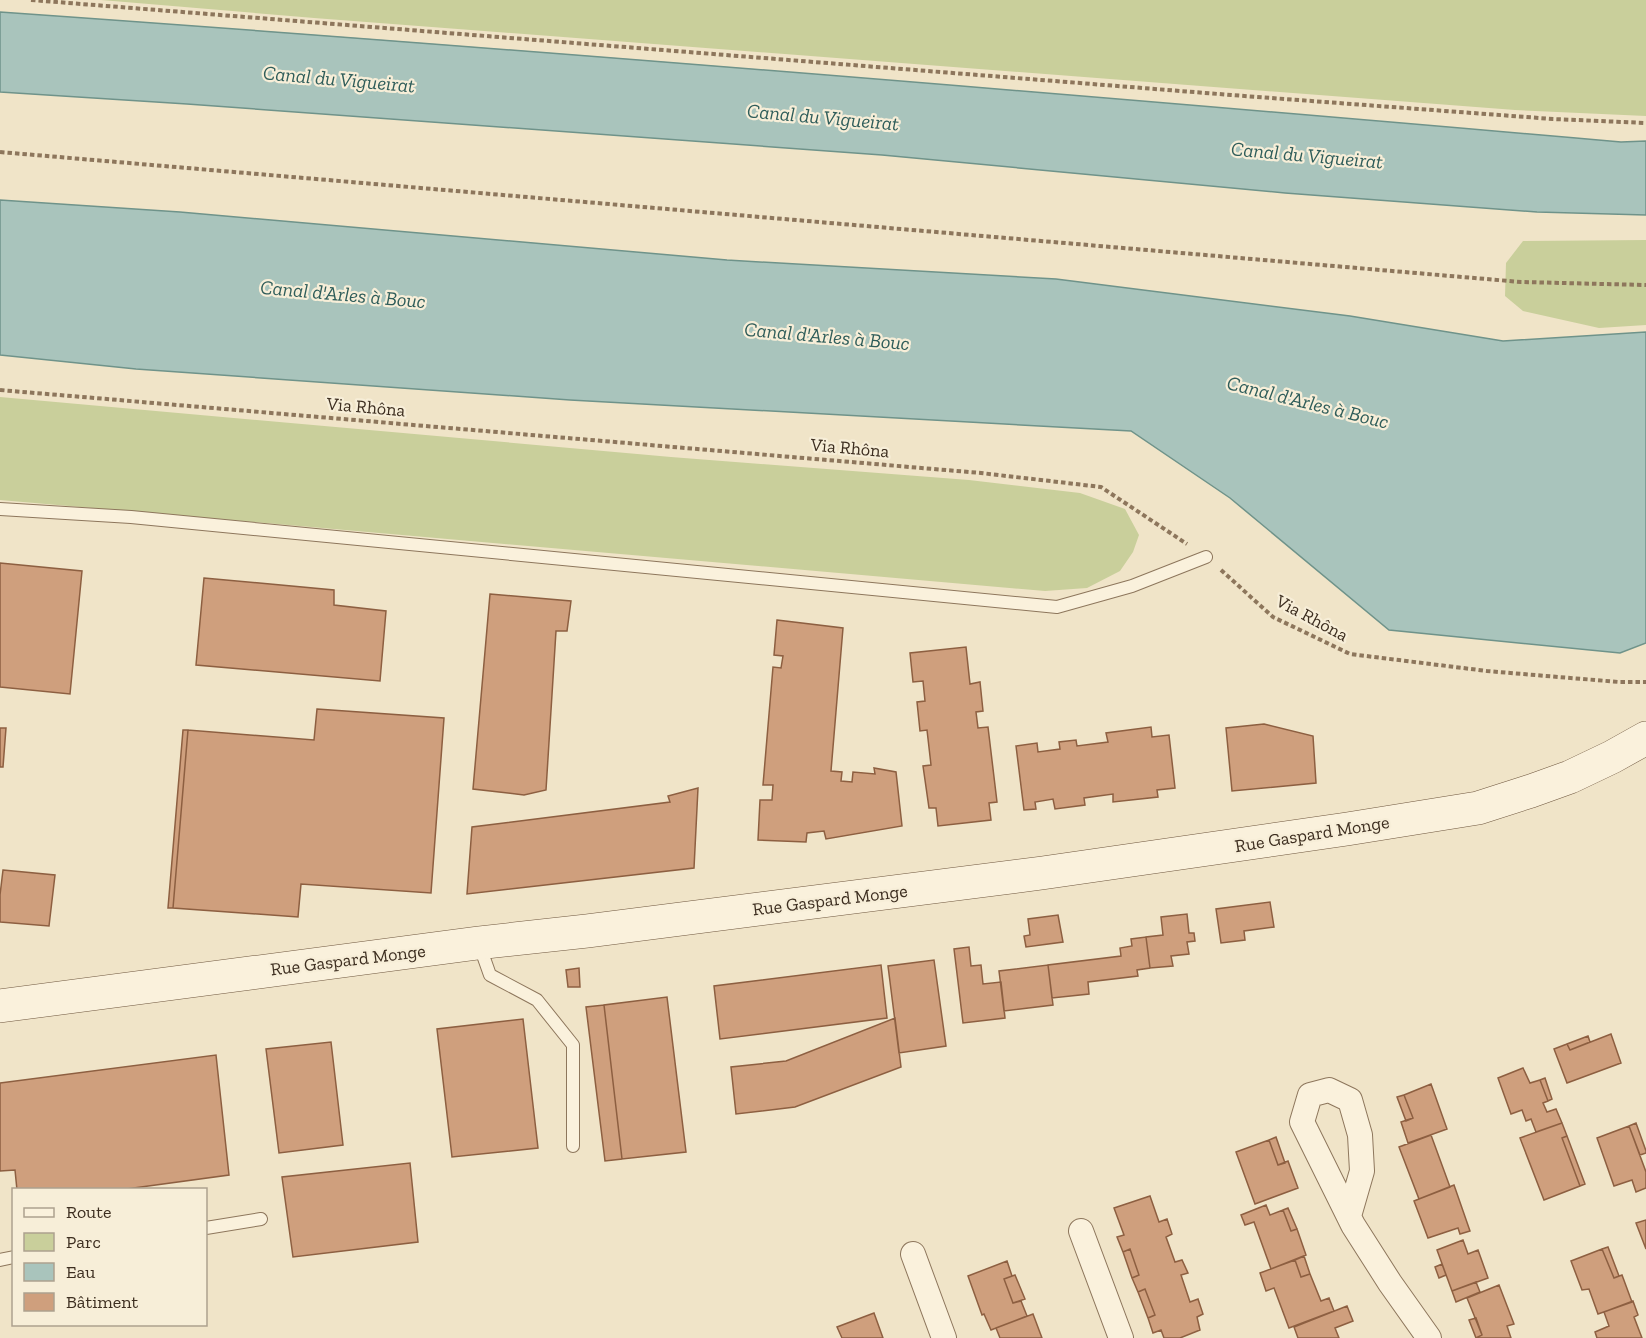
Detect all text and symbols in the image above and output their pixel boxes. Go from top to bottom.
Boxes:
water label: Canal du Vigueirat [262,60,416,98]
water label: Canal du Vigueirat [746,98,900,136]
water label: Canal du Vigueirat [1230,136,1384,174]
water label: Canal d'Arles à Bouc [259,275,427,313]
water label: Canal d'Arles à Bouc [743,317,911,355]
water label: Canal d'Arles à Bouc [1225,370,1391,434]
street label: Via Rhôna [325,393,406,421]
street label: Via Rhôna [809,434,890,462]
street label: Via Rhôna [1271,589,1352,646]
street label: Rue Gaspard Monge [1233,811,1391,857]
street label: Rue Gaspard Monge [751,880,909,920]
street label: Rue Gaspard Monge [269,940,427,980]
legend [12,1188,207,1326]
text: Route [66,1201,111,1223]
text: Parc [66,1231,101,1253]
text: Eau [66,1261,95,1283]
text: Bâtiment [66,1291,139,1313]

